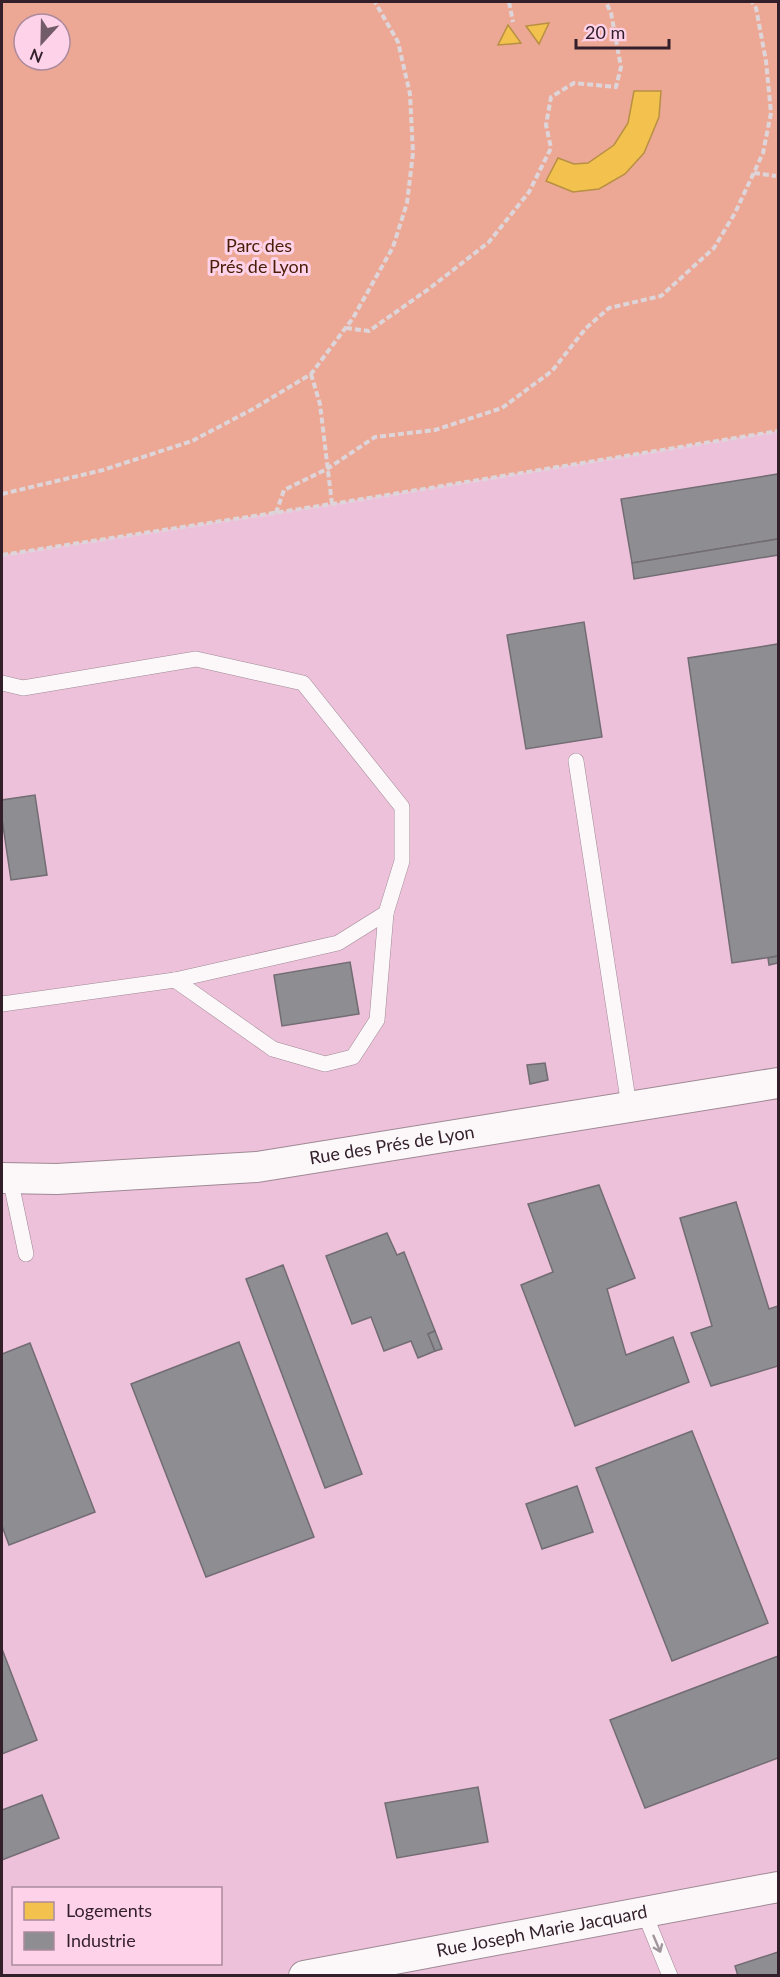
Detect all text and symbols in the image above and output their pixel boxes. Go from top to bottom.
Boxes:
north arrow [12,12,72,72]
scale bar [576,12,669,50]
text: 20 m [585,21,625,43]
text: N [27,45,45,67]
park label: Parc des Prés de Lyon [209,234,309,277]
street label: Rue des Prés de Lyon [308,1120,476,1168]
legend [12,1887,222,1965]
text: Logements [66,1899,152,1921]
street label: Rue Joseph Marie Jacquard [434,1900,649,1961]
text: Industrie [66,1929,136,1951]
one-way arrow [652,1934,663,1952]

